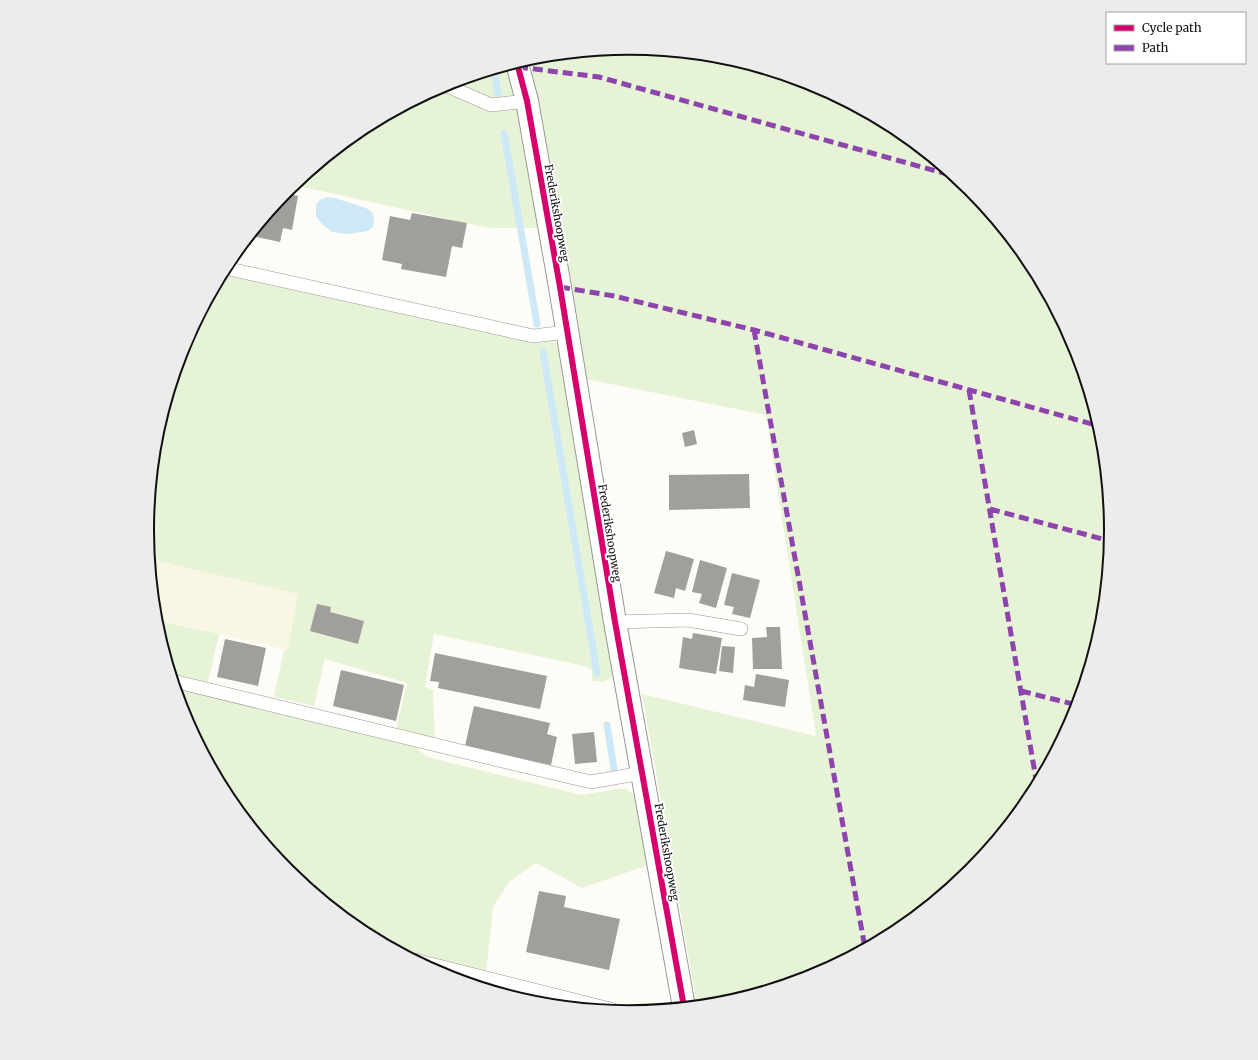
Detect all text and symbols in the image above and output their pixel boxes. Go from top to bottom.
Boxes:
legend [1106,12,1246,64]
text: Cycle path [1142,20,1202,35]
text: Path [1142,40,1168,55]
street label: Frederikshoopweg [542,163,573,263]
street label: Frederikshoopweg [595,483,625,583]
street label: Frederikshoopweg [652,802,683,902]

